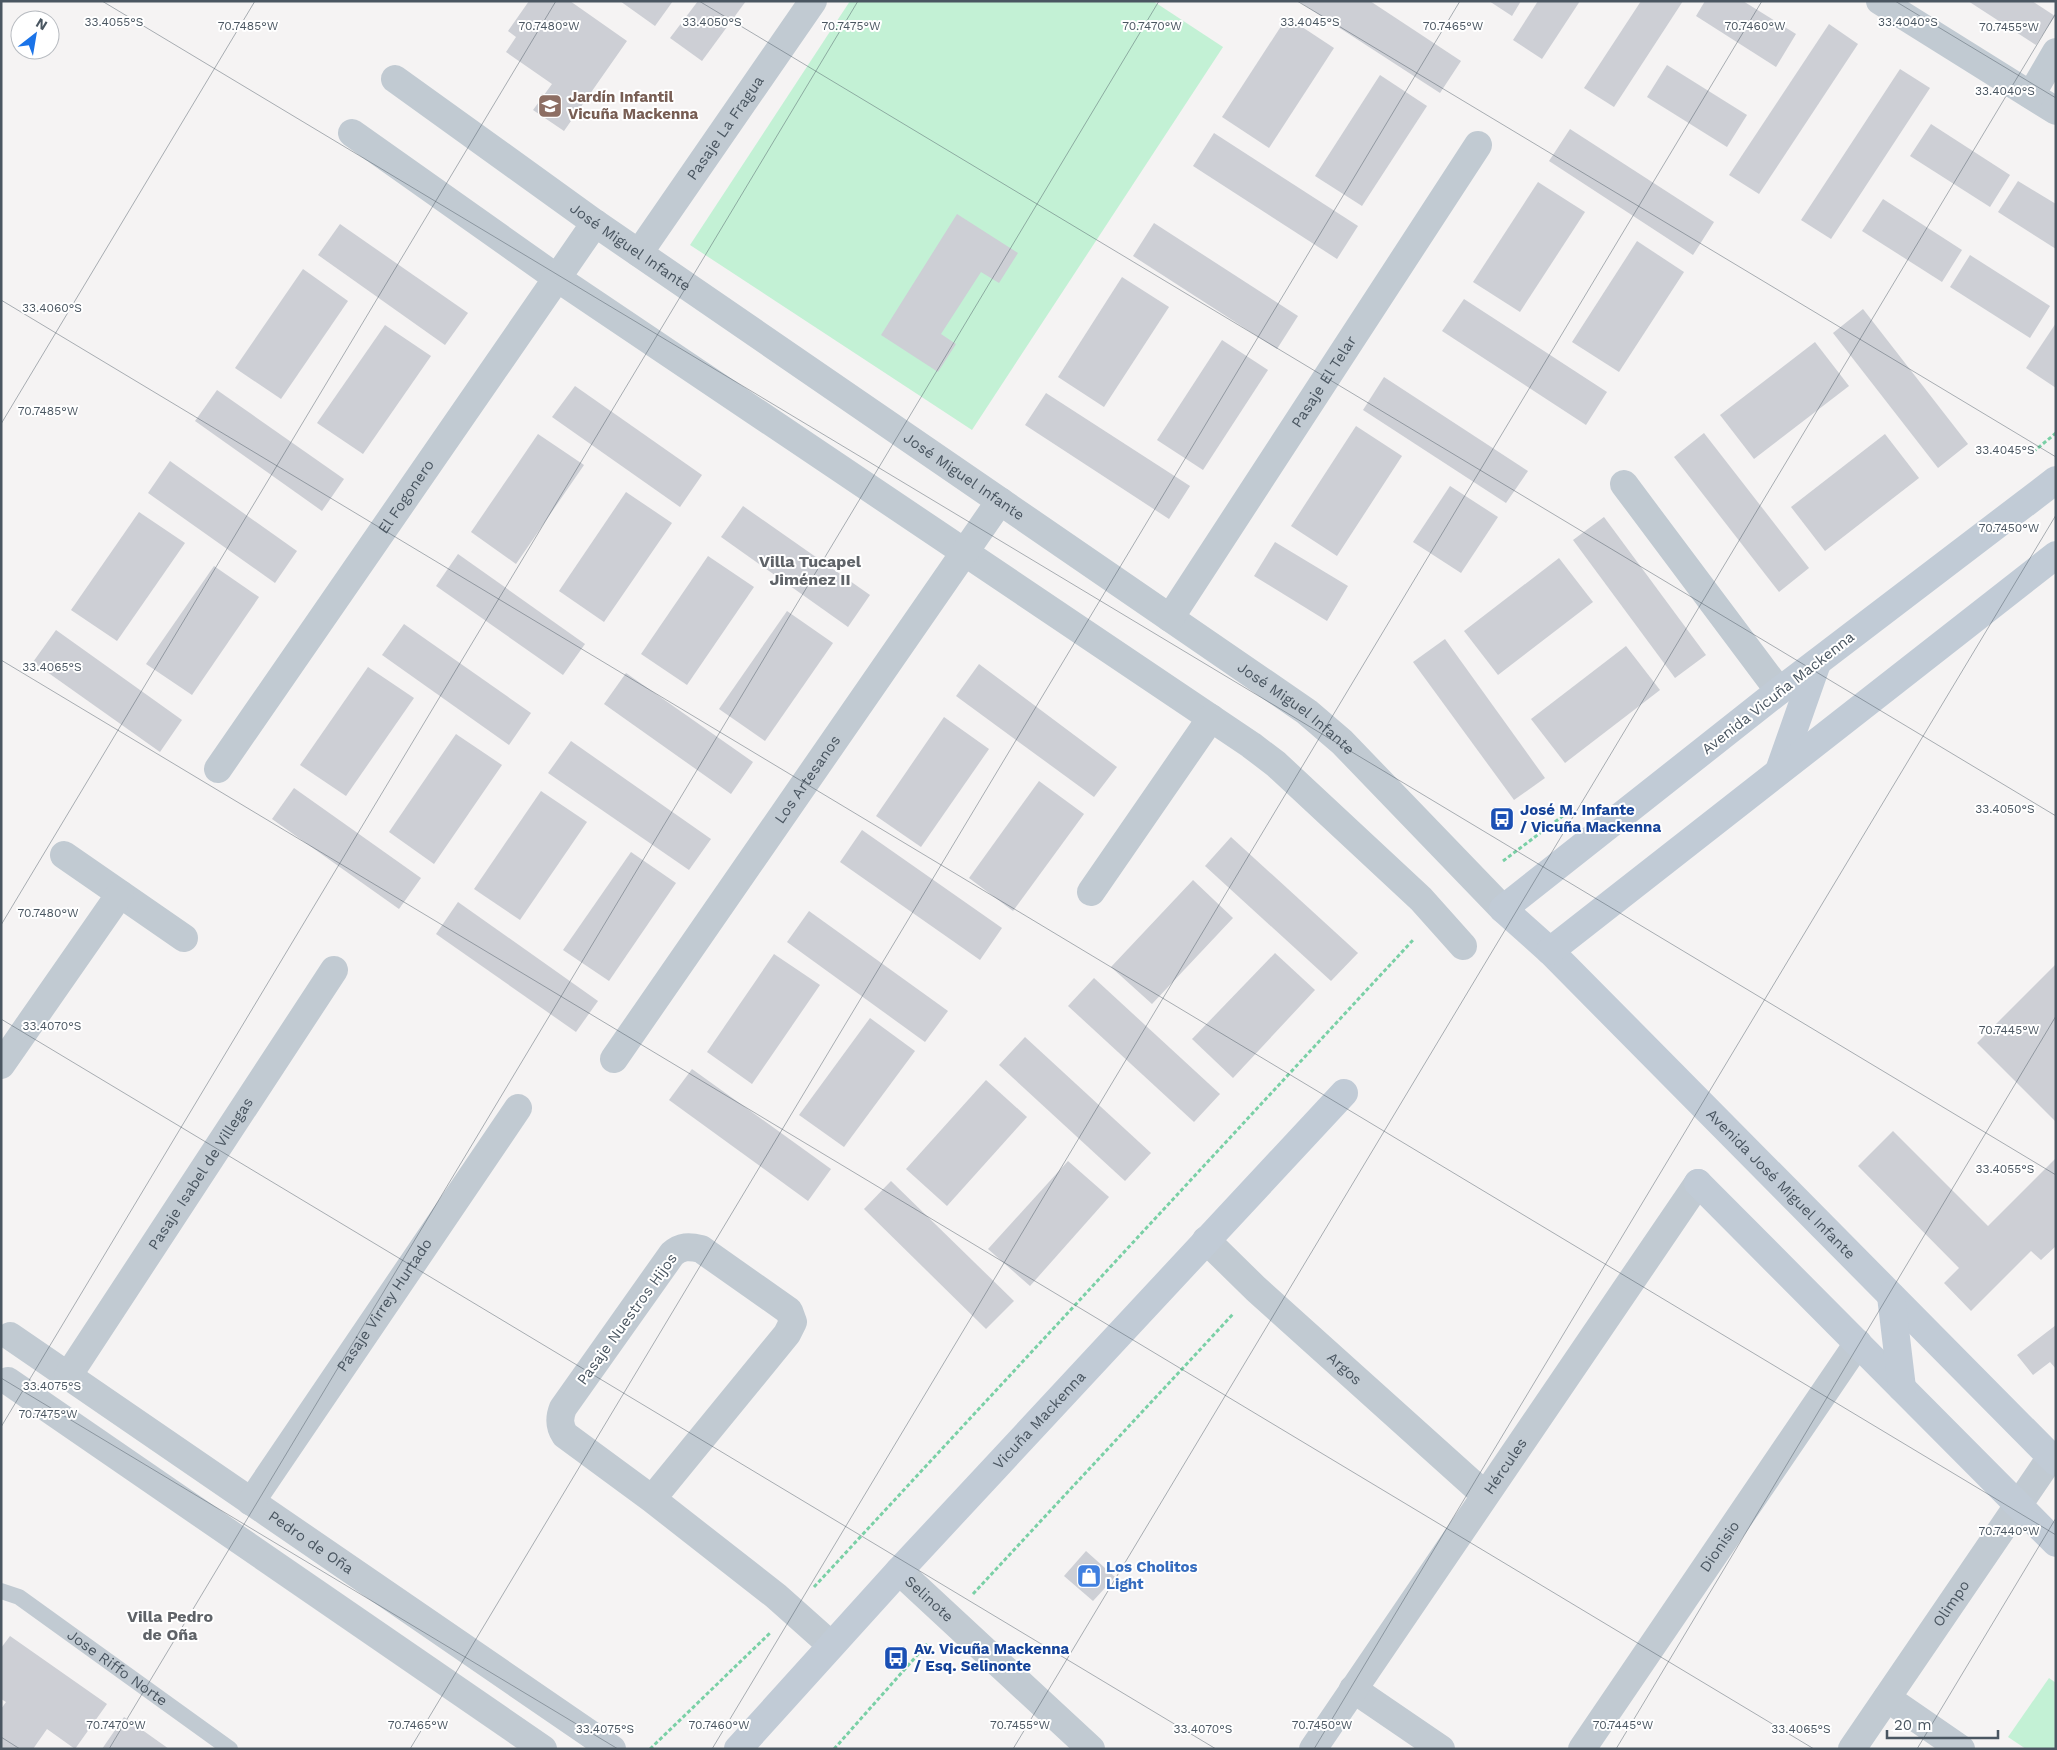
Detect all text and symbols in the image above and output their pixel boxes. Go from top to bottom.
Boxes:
north arrow [10,10,60,60]
text: N [33,14,50,33]
text: 33.4055°S [84,15,144,29]
text: 33.4050°S [682,15,742,29]
text: 33.4045°S [1280,15,1340,29]
text: 33.4040°S [1878,15,1938,29]
text: 70.7485°W [218,19,279,33]
text: 70.7480°W [519,19,580,33]
text: 70.7475°W [821,19,881,33]
text: 70.7470°W [1122,19,1182,33]
text: 70.7465°W [1423,19,1484,33]
text: 70.7460°W [1725,19,1786,33]
text: 70.7455°W [1979,20,2040,34]
street label: Pasaje La Fragua [683,72,768,184]
text: 33.4040°S [1975,84,2035,98]
place label: Jardín Infantil Vicuña Mackenna [568,88,698,123]
school or university icon: Jardín Infantil Vicuña Mackenna [537,93,563,119]
street label: José Miguel Infante [566,199,694,295]
text: 33.4060°S [22,301,82,315]
street label: Pasaje El Telar [1288,333,1360,431]
text: 70.7485°W [18,404,79,418]
street label: José Miguel Infante [900,429,1028,524]
text: 33.4045°S [1975,443,2035,457]
street label: El Fogonero [374,456,438,537]
text: 70.7450°W [1979,521,2040,535]
district label: Villa Tucapel Jiménez II [759,552,862,589]
street label: Avenida Vicuña Mackenna [1698,627,1858,758]
street label: José Miguel Infante [1234,658,1358,758]
text: 33.4065°S [22,660,82,674]
street label: Los Artesanos [771,732,844,827]
place label: José M. Infante / Vicuña Mackenna [1520,801,1661,836]
text: 33.4050°S [1975,802,2035,816]
bus stop icon: José M. Infante / Vicuña Mackenna [1489,806,1515,832]
text: 70.7480°W [18,906,79,920]
text: 33.4070°S [23,1019,81,1033]
text: 70.7445°W [1979,1023,2040,1037]
street label: Pasaje Isabel de Villegas [144,1094,257,1253]
street label: Avenida José Miguel Infante [1703,1105,1859,1263]
text: 33.4055°S [1975,1162,2035,1176]
street label: Pasaje Virrey Hurtado [333,1235,436,1375]
street label: Pasaje Nuestros Hijos [573,1249,681,1388]
street label: Argos [1323,1348,1366,1389]
street label: Vicuña Mackenna [989,1367,1090,1473]
text: 33.4075°S [23,1379,81,1393]
text: 70.7475°W [18,1407,78,1421]
street label: Hércules [1480,1435,1531,1498]
street label: Pedro de Oña [265,1507,357,1578]
street label: Dionisio [1696,1517,1743,1575]
text: 70.7440°W [1979,1524,2040,1538]
place label: Los Cholitos Light [1106,1558,1198,1593]
shop icon: Los Cholitos Light [1076,1563,1102,1589]
street label: Selinote [901,1572,957,1626]
street label: Olimpo [1929,1577,1973,1630]
district label: Villa Pedro de Oña [127,1607,213,1644]
street label: Jose Riffo Norte [64,1626,171,1710]
place label: Av. Vicuña Mackenna / Esq. Selinonte [914,1640,1070,1675]
bus stop icon: Av. Vicuña Mackenna / Esq. Selinonte [883,1645,909,1671]
scale bar [1887,1708,1998,1740]
text: 20 m [1894,1716,1932,1734]
text: 70.7470°W [86,1718,146,1732]
text: 70.7465°W [388,1718,449,1732]
text: 70.7460°W [689,1718,750,1732]
text: 70.7455°W [990,1718,1051,1732]
text: 70.7450°W [1292,1718,1353,1732]
text: 70.7445°W [1593,1718,1654,1732]
text: 33.4075°S [576,1722,634,1736]
text: 33.4070°S [1174,1722,1232,1736]
text: 33.4065°S [1771,1722,1831,1736]

